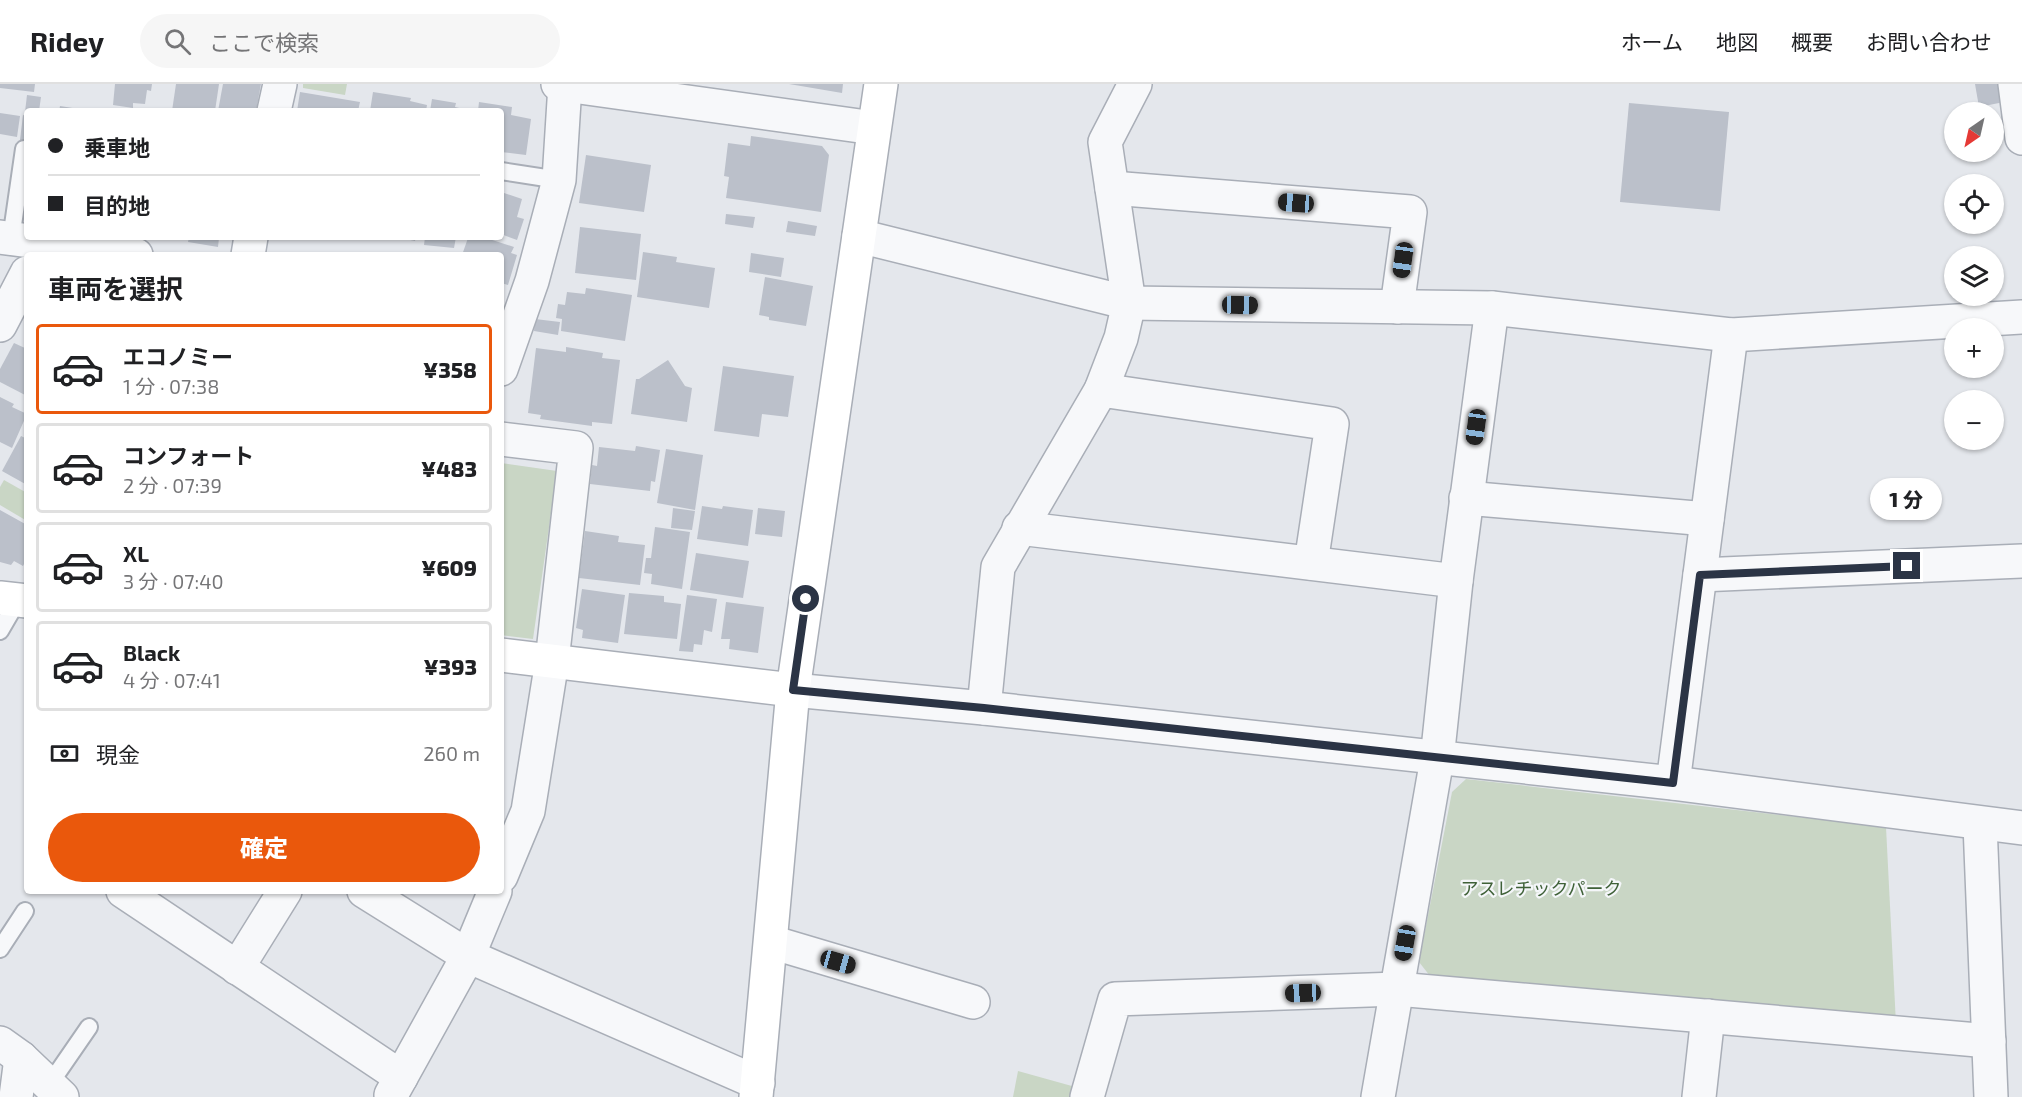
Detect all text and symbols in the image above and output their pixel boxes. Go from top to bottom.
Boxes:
search box [140,14,560,68]
text: Ridey [30,24,104,58]
icon: search [161,25,194,58]
text: ここで検索 [209,29,319,55]
text: ホーム [1621,29,1683,54]
text: 地図 [1716,29,1758,54]
text: 概要 [1791,29,1833,54]
text: お問い合わせ [1866,29,1992,54]
north arrow [1944,102,2004,162]
map controls [1944,102,2004,450]
text: 乗車地 [84,134,150,160]
button: locate [1944,174,2004,234]
text: 目的地 [84,192,150,218]
car [1277,193,1315,213]
car [1392,241,1414,279]
button: layers [1944,246,2004,306]
text: 車両を選択 [48,272,183,304]
car [1222,296,1258,314]
button: + [1944,318,2004,378]
icon: car [51,342,105,396]
text: エコノミー [123,343,233,369]
text: ¥358 [423,356,477,382]
text: 1 分 · 07:38 [123,374,219,398]
button: − [1944,390,2004,450]
car [1465,408,1487,446]
icon: car [51,441,105,495]
text: コンフォート [123,442,254,468]
text: ¥483 [421,455,477,481]
text: 2 分 · 07:39 [123,473,222,497]
callout: 1 分 [1871,479,1943,521]
text: 1 分 [1889,487,1923,511]
icon: car [51,540,105,594]
text: XL [123,540,149,566]
route end [1893,552,1920,579]
text: ¥609 [421,554,477,580]
text: 3 分 · 07:40 [123,569,224,593]
route start [792,585,819,612]
icon: car [51,639,105,693]
text: Black [123,639,180,665]
text: ¥393 [423,653,477,679]
text: 4 分 · 07:41 [123,668,221,692]
icon: cash [48,737,81,770]
text: 現金 [96,741,140,767]
text: 260 m [423,741,480,765]
button: 確定 [48,813,480,882]
park label: アスレチックパーク [1460,877,1622,899]
car [1393,924,1417,962]
car [818,948,858,976]
car [1285,983,1321,1003]

